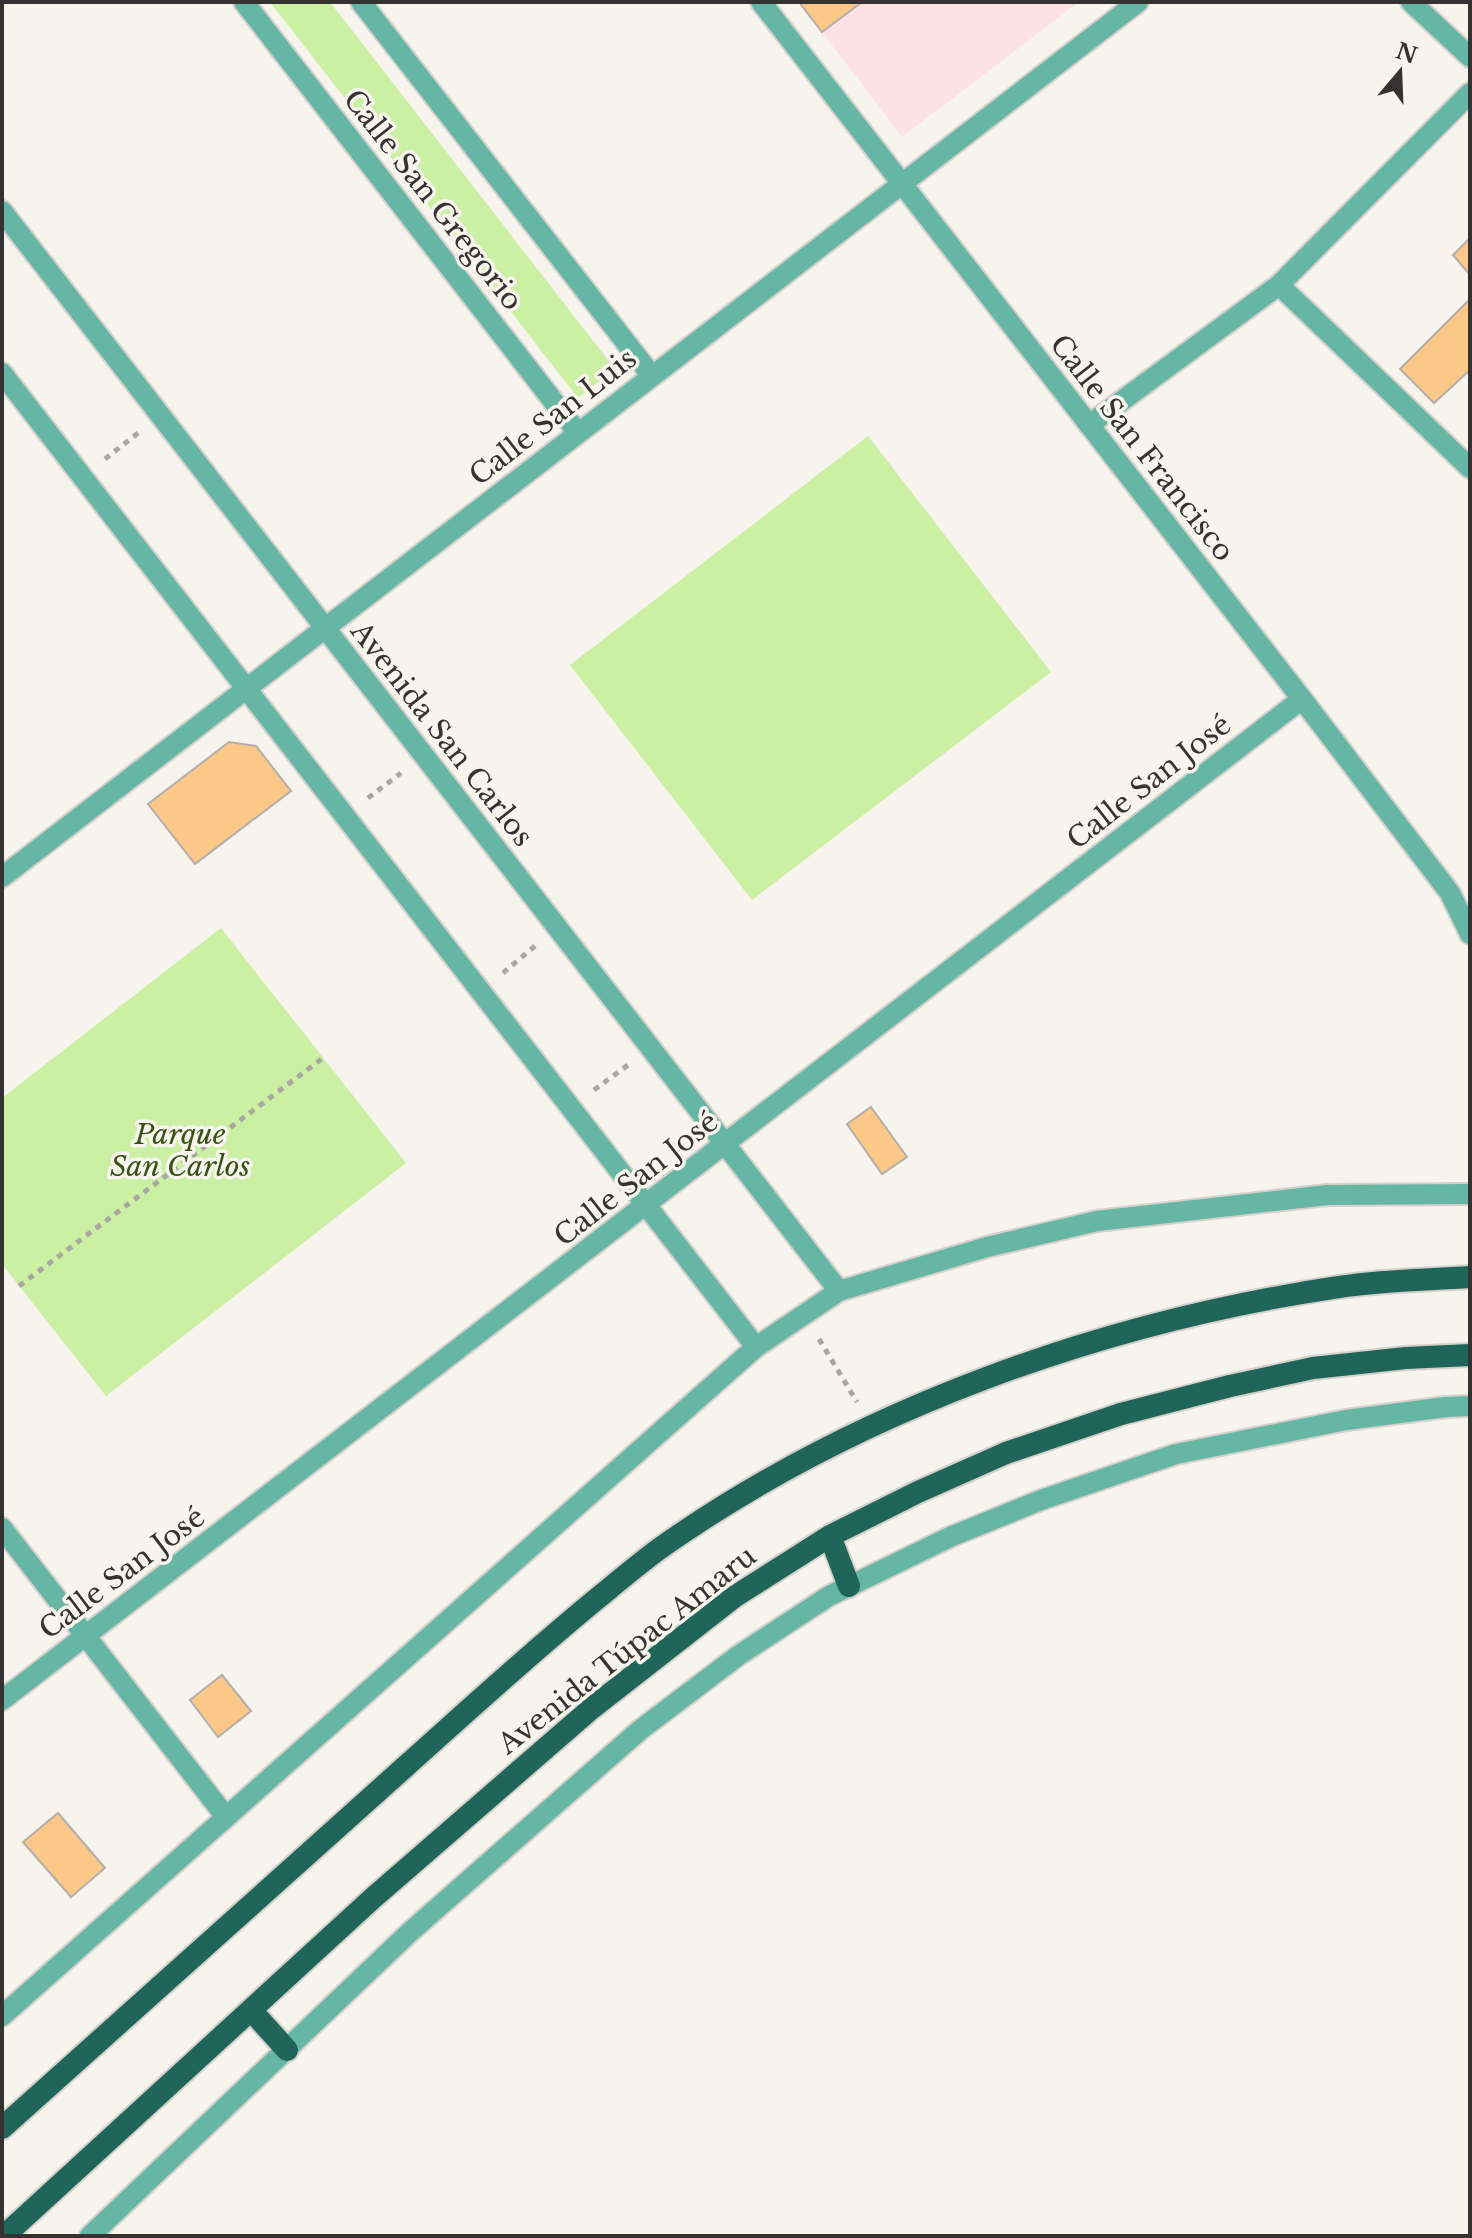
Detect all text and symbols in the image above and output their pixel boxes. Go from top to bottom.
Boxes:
north arrow [1360,32,1440,112]
text: N [1392,37,1421,70]
street label: Calle San Gregorio [336,83,530,317]
street label: Calle San Francisco [1043,328,1241,568]
street label: Calle San Luis [462,341,644,493]
street label: Avenida San Carlos [343,614,541,853]
street label: Calle San José [1060,707,1238,857]
street label: Calle San José [547,1104,725,1254]
park label: Parque San Carlos [110,1117,250,1184]
street label: Calle San José [32,1499,212,1647]
street label: Avenida Túpac Amaru [490,1538,763,1762]

